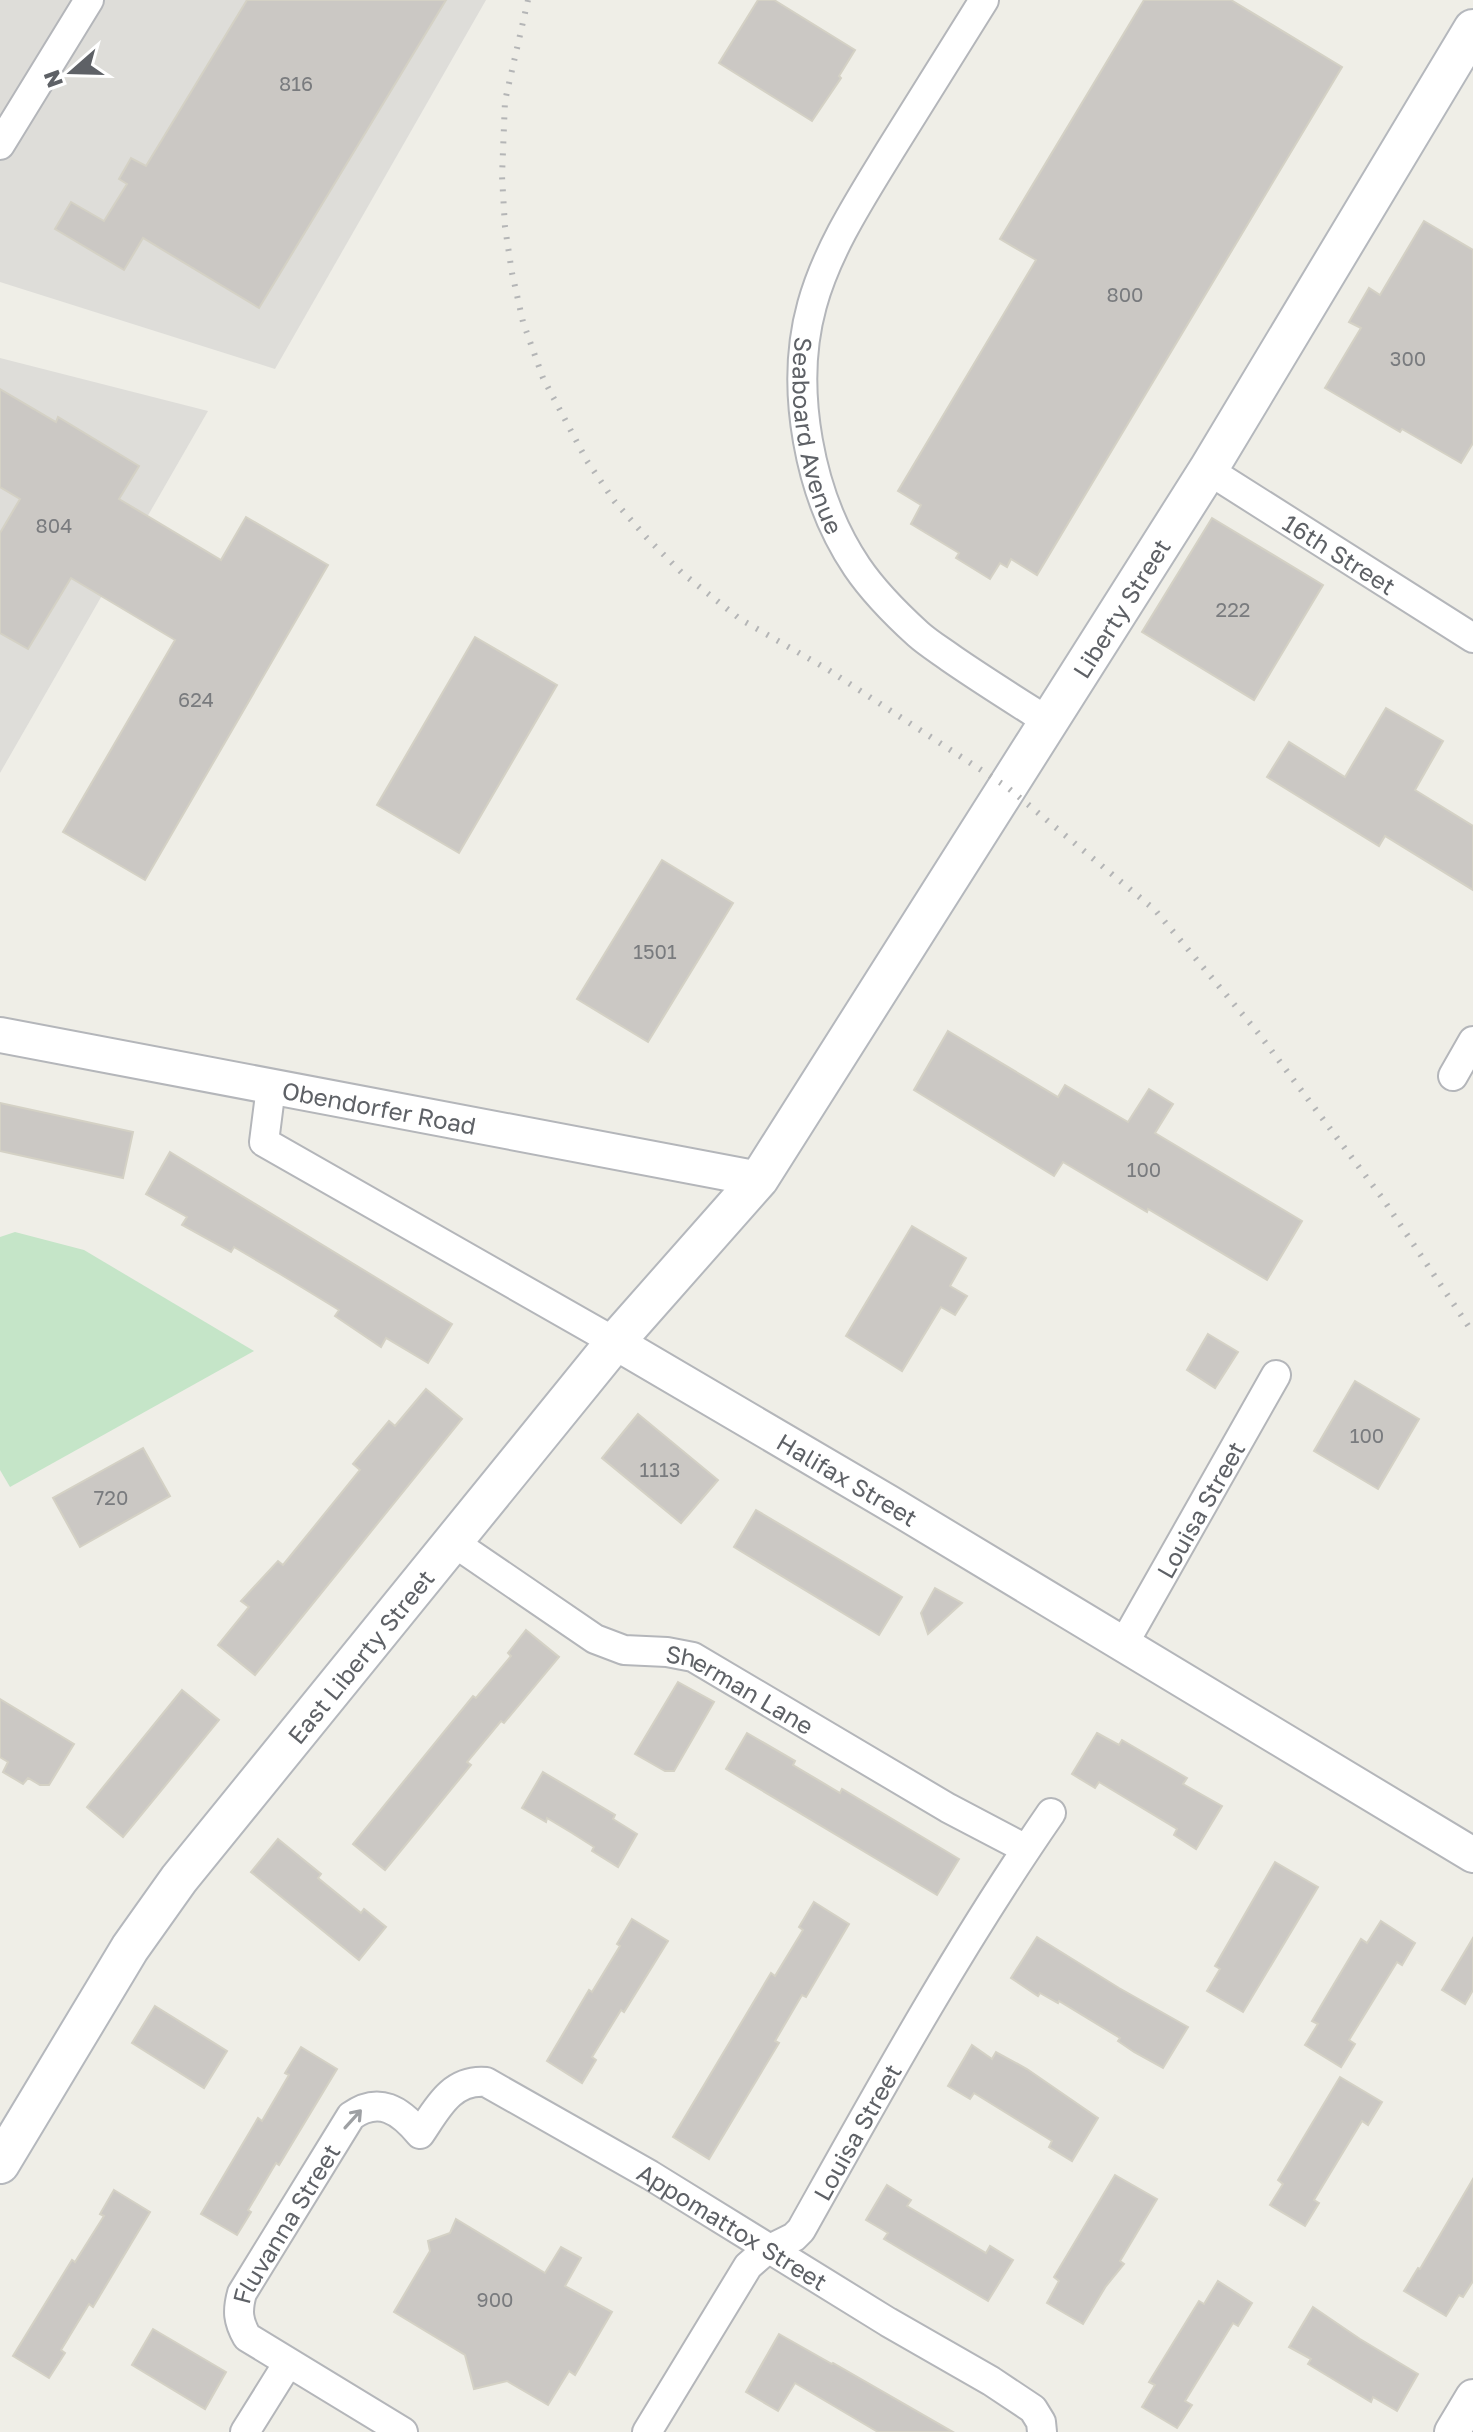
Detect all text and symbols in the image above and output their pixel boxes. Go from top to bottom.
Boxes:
north arrow [32,32,112,112]
text: N [37,67,68,91]
house number: 816 [279,71,313,95]
house number: 800 [1107,282,1144,306]
street label: Seaboard Avenue [788,335,850,538]
house number: 300 [1390,346,1426,370]
street label: 16th Street [1278,507,1401,600]
house number: 804 [36,513,72,537]
street label: Liberty Street [1066,533,1176,683]
house number: 222 [1216,597,1250,621]
house number: 624 [178,687,214,711]
house number: 1501 [633,939,677,963]
street label: Obendorfer Road [280,1074,479,1140]
house number: 100 [1127,1157,1161,1181]
house number: 100 [1350,1423,1384,1447]
street label: Halifax Street [772,1426,923,1532]
street label: Louisa Street [1150,1436,1250,1583]
house number: 1113 [640,1457,680,1481]
house number: 720 [94,1485,128,1509]
street label: East Liberty Street [281,1563,439,1749]
street label: Sherman Lane [664,1638,819,1740]
street label: Louisa Street [806,2058,906,2205]
one-way arrow [343,2109,362,2129]
street label: Fluvanna Street [225,2138,345,2306]
street label: Appomattox Street [633,2157,833,2296]
house number: 900 [477,2287,513,2311]

